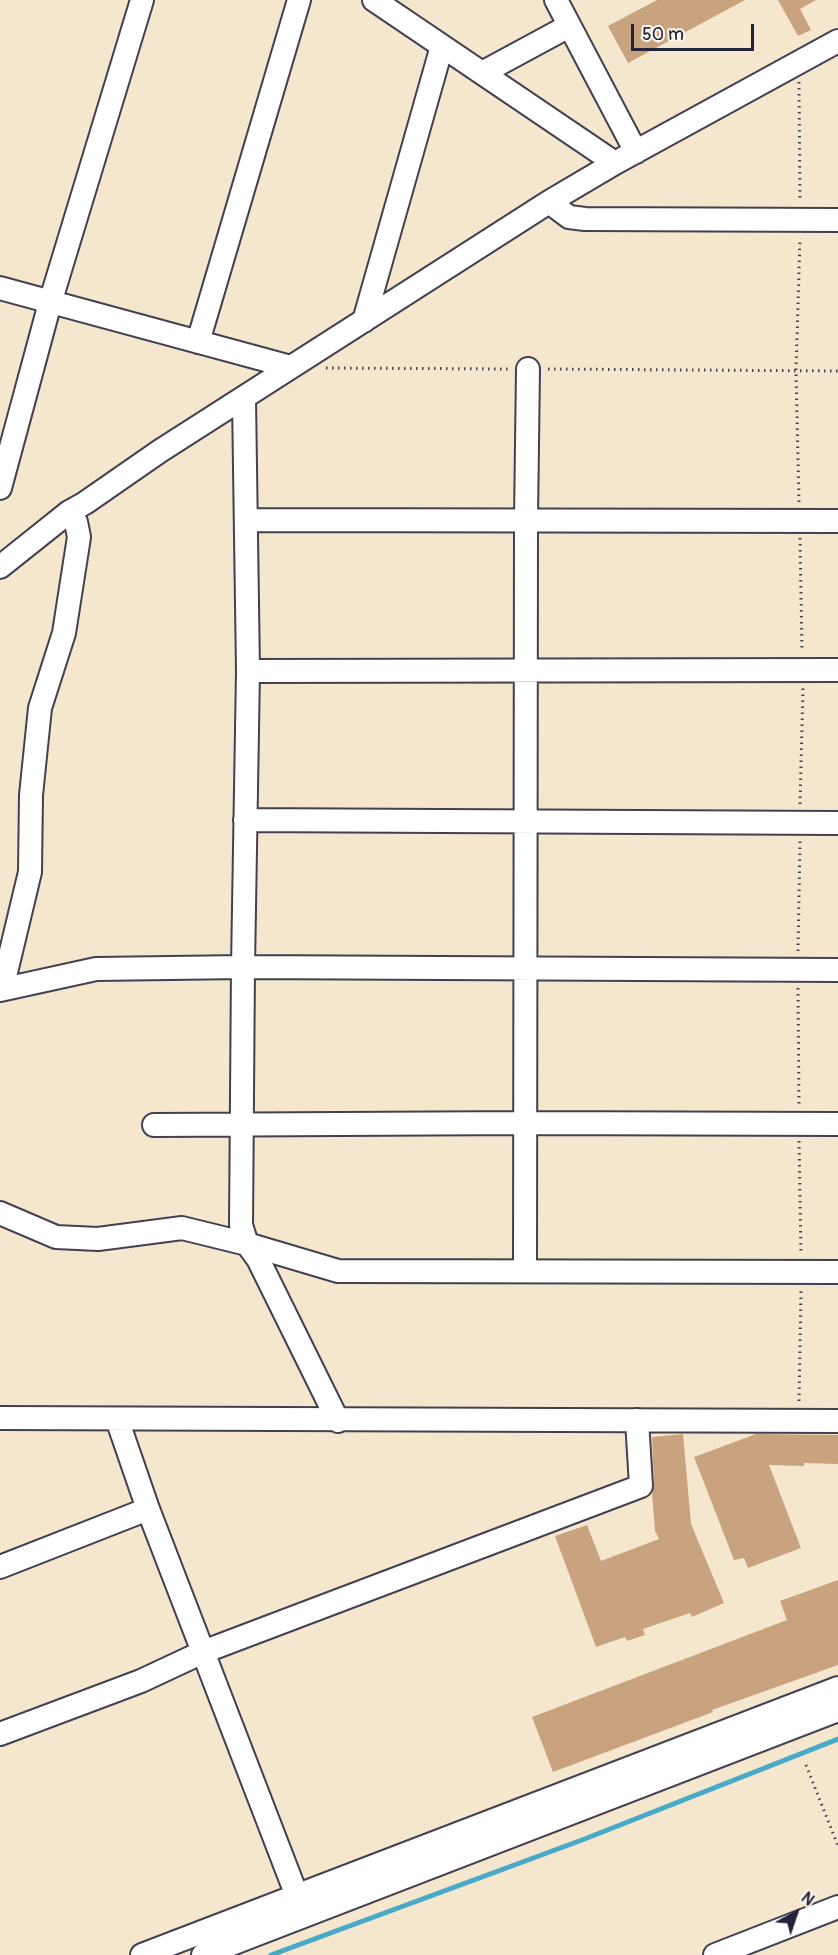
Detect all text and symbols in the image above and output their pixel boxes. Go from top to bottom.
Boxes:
scale bar [634,12,757,50]
text: 50 m [642,23,684,46]
north arrow [766,1883,826,1943]
text: N [797,1888,818,1910]

